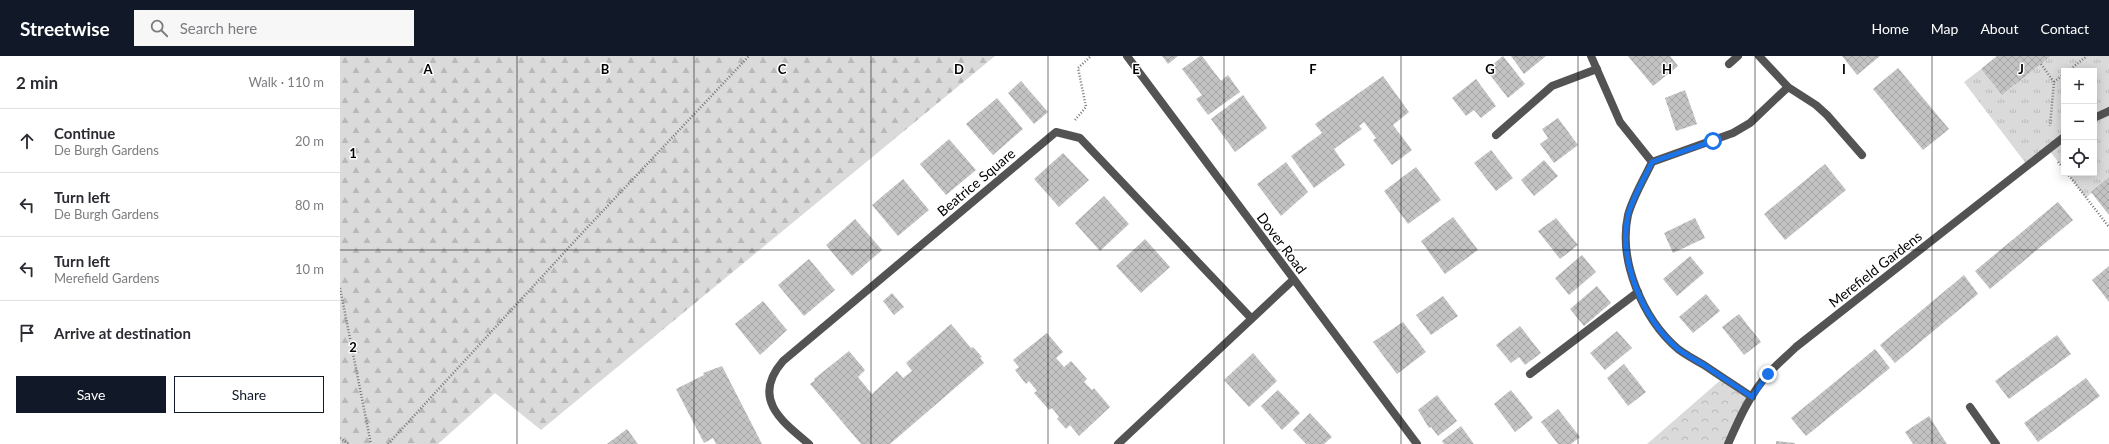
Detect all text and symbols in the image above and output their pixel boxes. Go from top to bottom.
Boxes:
search box [134,10,414,46]
text: Streetwise [20,17,110,40]
icon: search [148,17,170,39]
text: Search here [180,19,257,37]
text: Home [1871,20,1909,37]
text: Map [1931,20,1958,37]
text: About [1980,20,2018,37]
text: Contact [2040,20,2089,37]
text: A [422,61,433,77]
text: B [601,61,610,77]
text: C [778,61,787,77]
text: D [954,61,964,77]
text: E [1132,61,1140,77]
text: F [1309,61,1317,77]
text: G [1485,61,1495,77]
text: H [1662,61,1672,77]
text: I [1842,61,1846,77]
text: J [2018,61,2024,77]
map controls [2061,68,2097,176]
button: + [2061,68,2097,104]
text: 2 min [16,72,58,93]
text: Walk · 110 m [248,74,324,90]
button: − [2061,104,2097,140]
text: Continue [54,124,115,142]
icon: ahead [16,130,38,152]
route start [1704,132,1722,150]
text: 20 m [295,133,324,149]
button: locate [2061,140,2097,176]
text: De Burgh Gardens [54,142,159,158]
street label: Beatrice Square [934,144,1018,220]
text: 1 [349,145,357,161]
text: Turn left [54,188,110,206]
icon: left [16,194,38,216]
text: 80 m [295,197,324,213]
text: De Burgh Gardens [54,206,159,222]
street label: Dover Road [1253,209,1311,277]
street label: Merefield Gardens [1825,227,1925,311]
text: Turn left [54,252,110,270]
icon: left [16,258,38,280]
text: 10 m [295,261,324,277]
text: Merefield Gardens [54,270,159,286]
icon: arrive [16,322,38,344]
text: Arrive at destination [54,324,191,342]
text: 2 [349,339,357,355]
route end [1759,365,1777,383]
button: Save [16,376,166,413]
button: Share [174,376,324,413]

